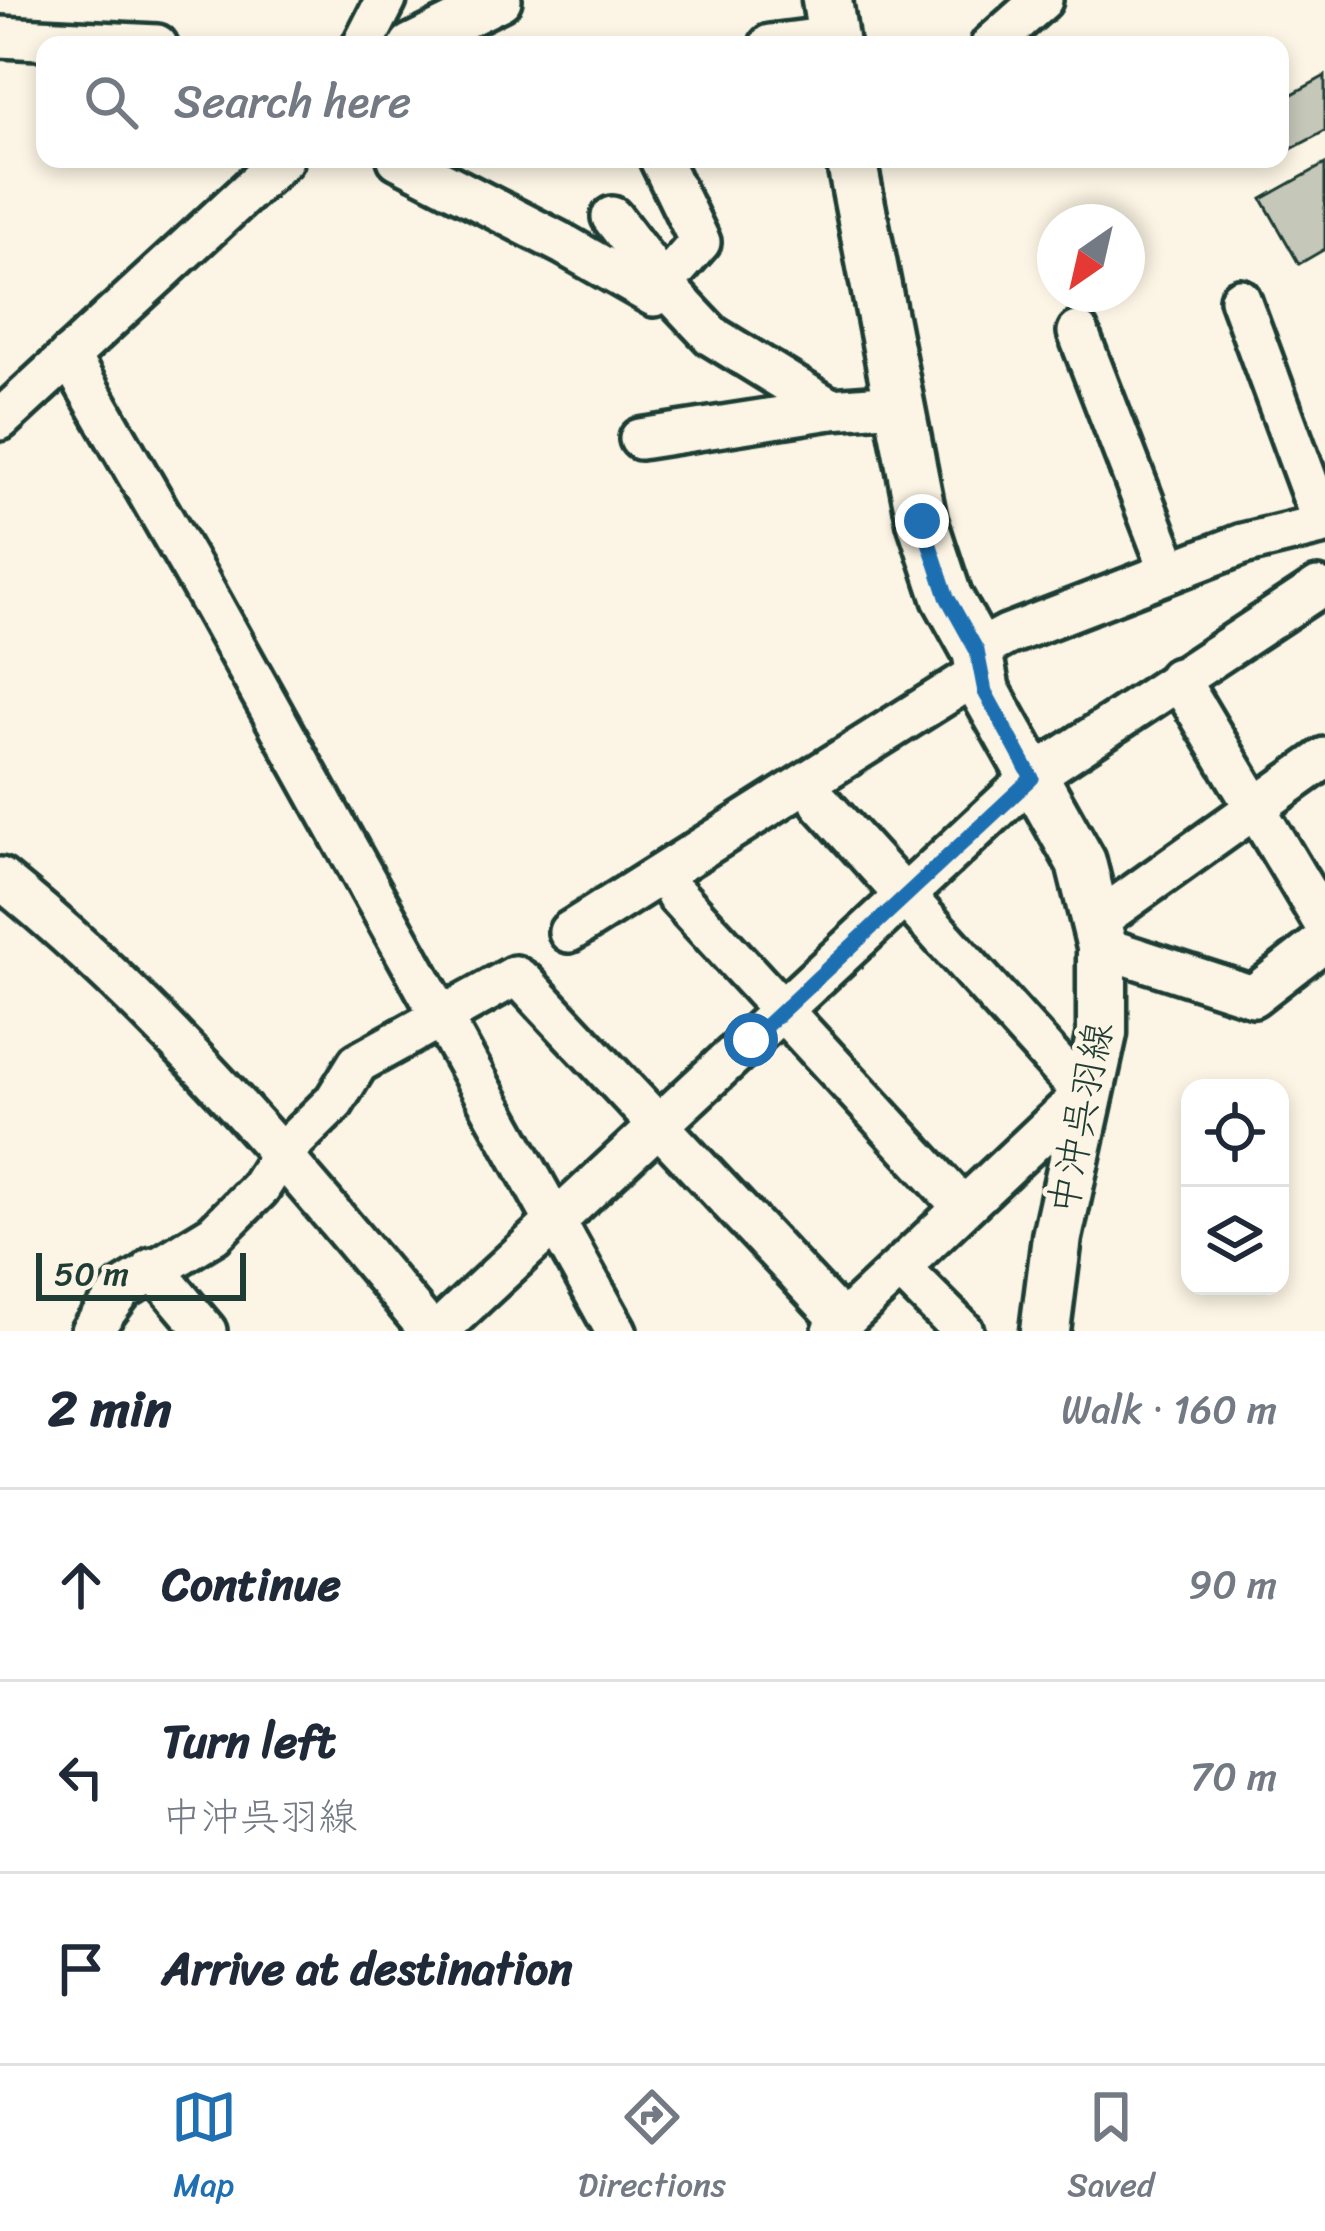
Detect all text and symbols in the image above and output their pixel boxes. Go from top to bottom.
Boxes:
search box [36,36,1289,168]
text: Search here [174,62,411,142]
icon: search [78,69,144,135]
north arrow [1037,204,1145,312]
route end [895,494,949,548]
route start [724,1013,778,1067]
street label: 中沖呉羽線 [1028,1016,1132,1220]
map controls [1181,1079,1289,1295]
button: locate [1181,1079,1289,1187]
button: layers [1181,1187,1289,1295]
text: 50 m [54,1245,129,1303]
scale bar [36,1247,246,1300]
text: 2 min [48,1364,171,1454]
text: Walk · 160 m [1061,1375,1277,1444]
text: Continue [162,1545,341,1625]
text: 90 m [1188,1550,1277,1619]
icon: ahead [48,1552,114,1618]
text: Turn left [162,1702,335,1782]
text: 70 m [1190,1742,1277,1811]
icon: left [48,1744,114,1810]
text: 中沖呉羽線 [162,1782,357,1851]
text: Arrive at destination [162,1929,572,2009]
icon: arrive [48,1936,114,2002]
tab: Map [171,2084,237,2214]
tab: Directions [578,2084,726,2214]
tab: Saved [1067,2084,1154,2214]

